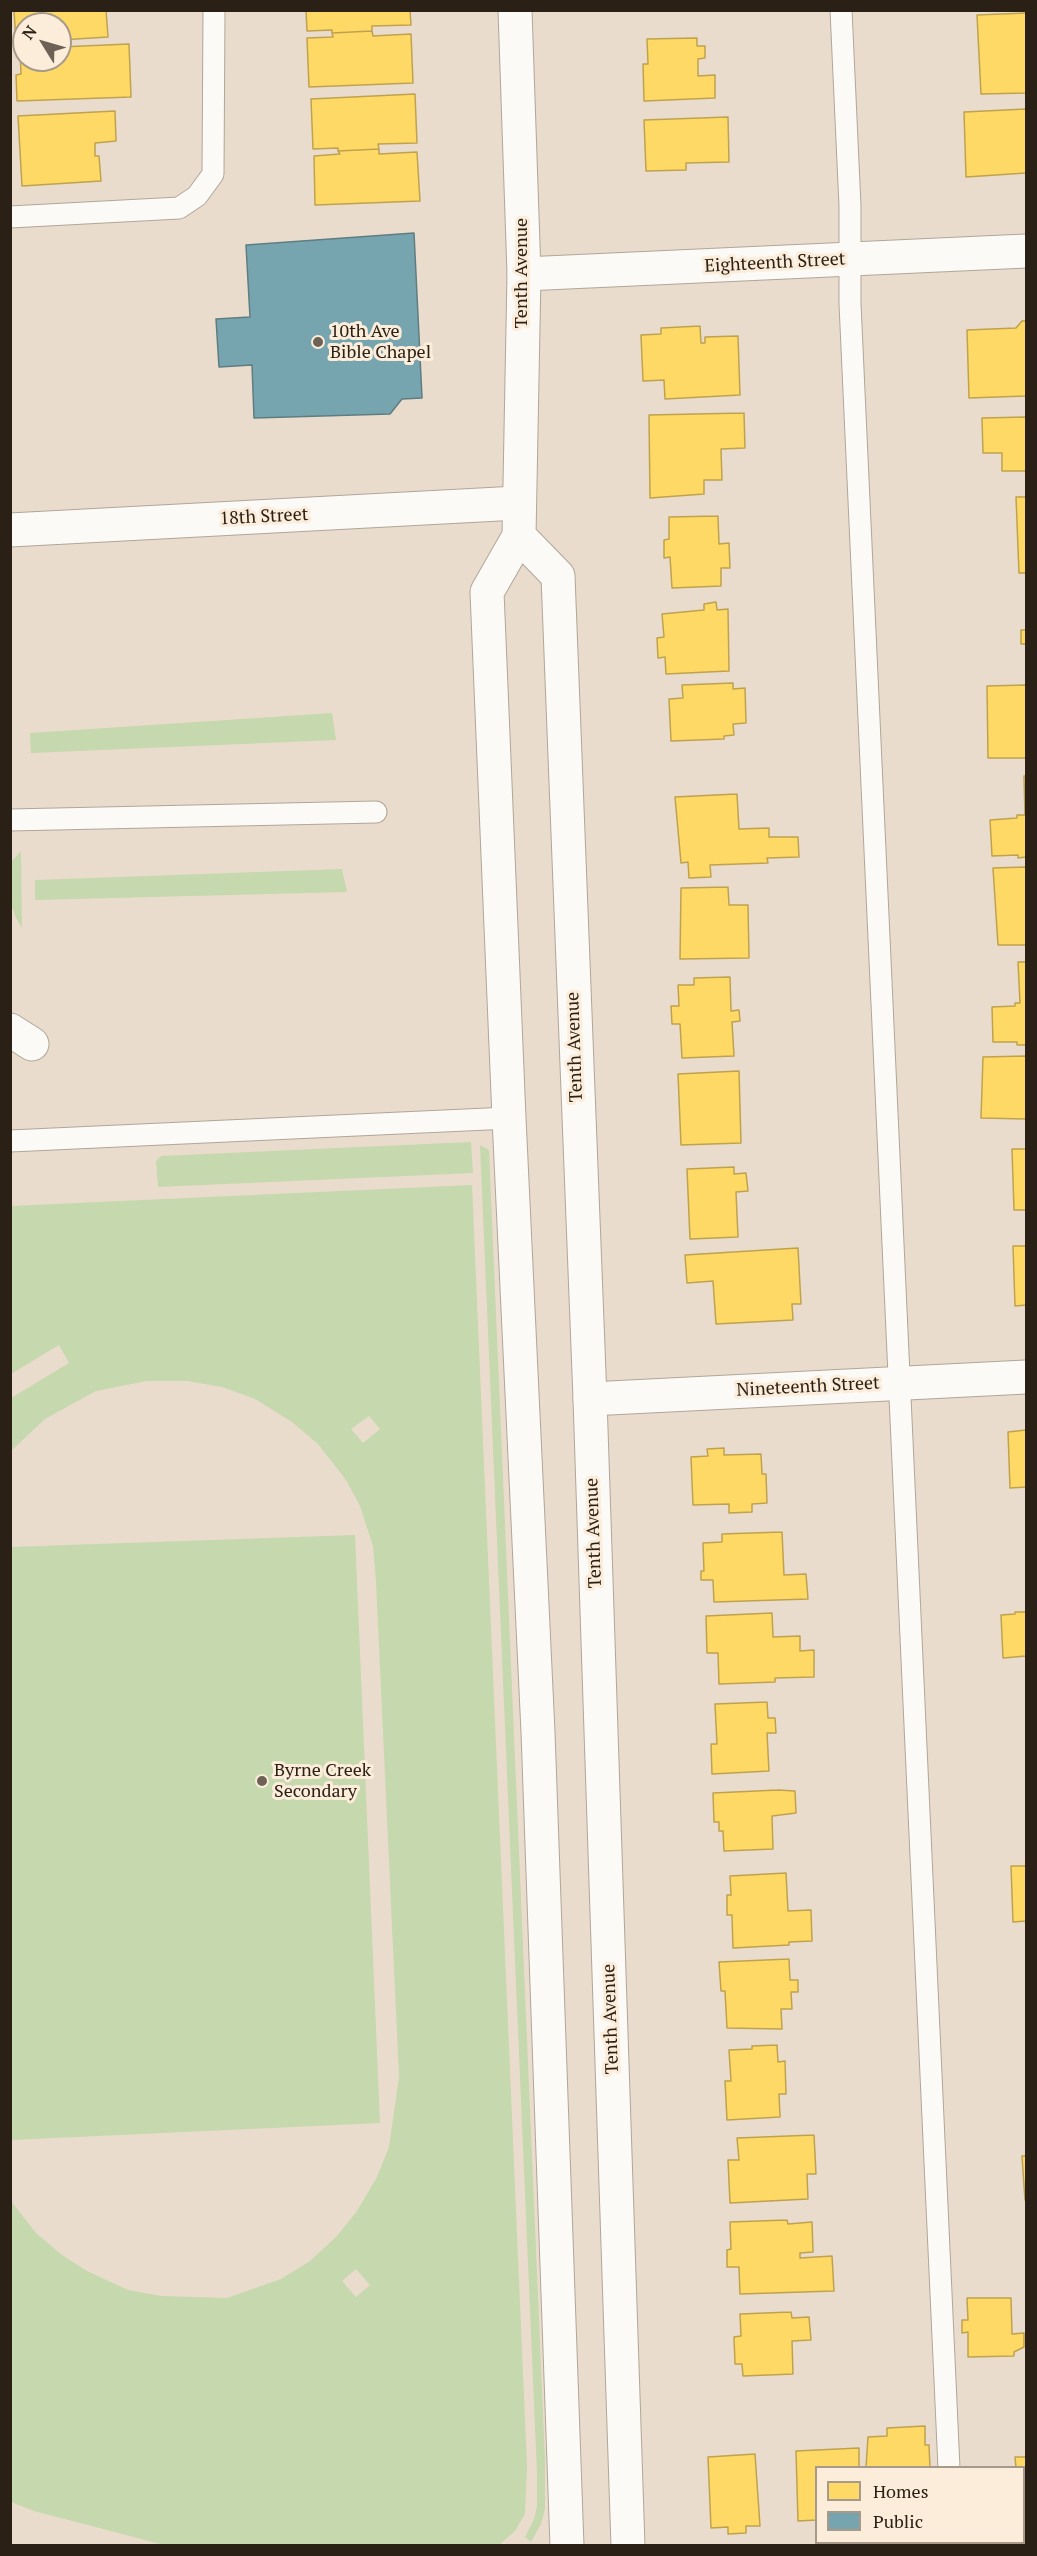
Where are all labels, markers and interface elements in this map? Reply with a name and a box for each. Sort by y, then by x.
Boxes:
north arrow [12,12,72,72]
text: N [17,21,42,44]
street label: Tenth Avenue [511,218,533,328]
street label: Eighteenth Street [704,249,846,277]
place label: 10th Ave Bible Chapel [330,321,431,364]
marker: 10th Ave Bible Chapel [311,335,325,349]
street label: 18th Street [219,504,309,530]
street label: Tenth Avenue [562,992,588,1102]
street label: Nineteenth Street [736,1372,880,1402]
street label: Tenth Avenue [581,1478,607,1588]
place label: Byrne Creek Secondary [274,1760,371,1802]
marker: Byrne Creek Secondary [255,1774,269,1788]
street label: Tenth Avenue [598,1964,624,2074]
legend [815,2466,1025,2544]
text: Homes [873,2479,928,2503]
text: Public [873,2509,923,2533]

